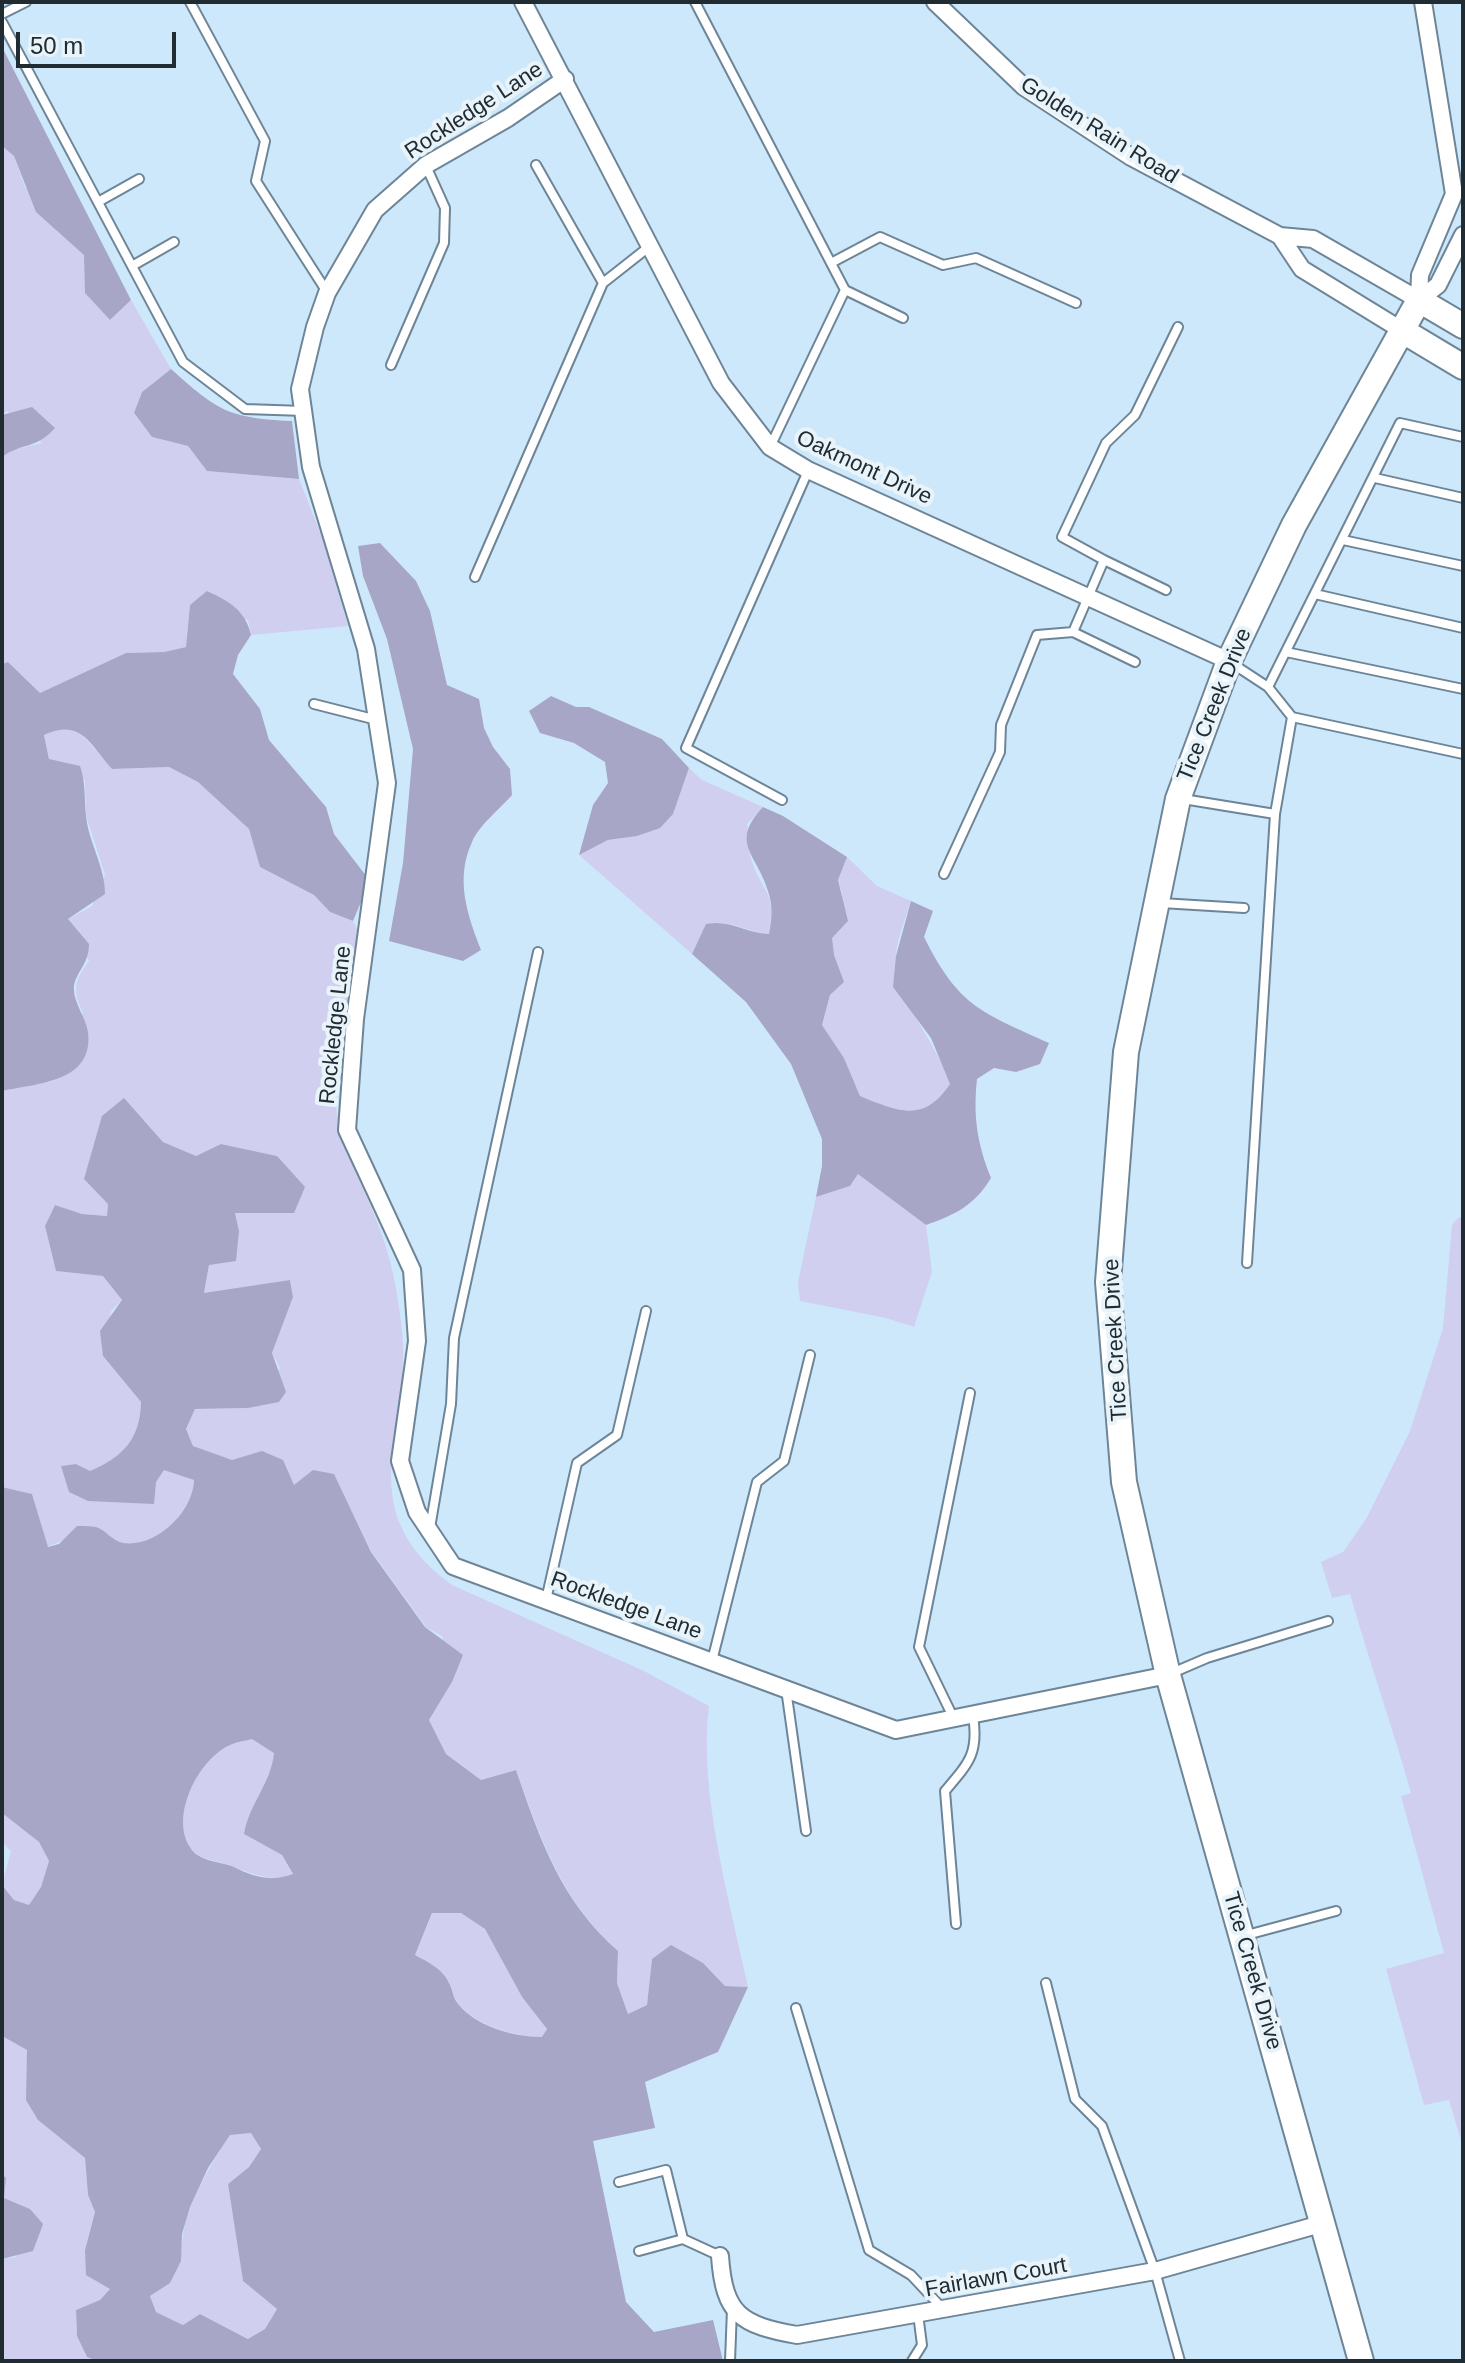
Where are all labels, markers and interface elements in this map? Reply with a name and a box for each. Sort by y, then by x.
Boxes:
scale bar [20,16,180,66]
text: 50 m [30,32,83,59]
street label: Rockledge Lane [400,57,548,165]
street label: Golden Rain Road [1015,72,1183,190]
street label: Oakmont Drive [792,425,936,511]
street label: Tice Creek Drive [1172,624,1258,786]
street label: Rockledge Lane [315,945,357,1105]
street label: Tice Creek Drive [1099,1258,1133,1422]
street label: Rockledge Lane [547,1566,705,1646]
street label: Tice Creek Drive [1217,1889,1287,2053]
street label: Fairlawn Court [923,2253,1069,2303]

